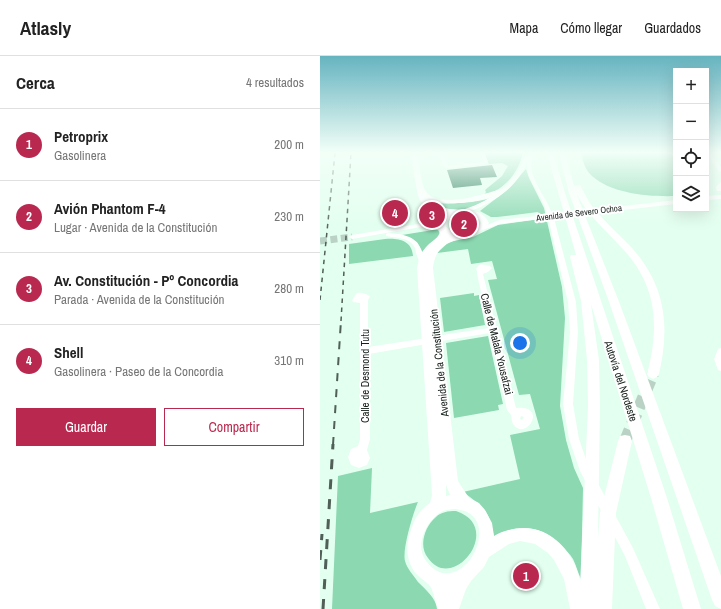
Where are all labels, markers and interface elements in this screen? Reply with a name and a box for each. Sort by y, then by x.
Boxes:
text: Atlasly [20,15,71,41]
text: Mapa [510,19,538,37]
text: Cómo llegar [560,19,622,37]
text: Guardados [644,19,701,37]
map controls [673,68,709,212]
button: + [673,68,709,104]
text: Cerca [16,71,55,94]
text: 4 resultados [246,74,304,91]
button: − [673,104,709,140]
text: Petroprix [54,126,108,147]
text: 1 [26,136,32,153]
text: 200 m [274,136,304,153]
button: locate [673,140,709,176]
text: Gasolinera [54,147,106,164]
button: layers [673,176,709,212]
text: Avión Phantom F-4 [54,198,166,219]
pin: 4 [382,198,408,228]
pin: 3 [419,200,445,230]
street label: Avenida de Severo Ochoa [534,202,623,224]
text: 2 [26,208,32,225]
text: 230 m [274,208,304,225]
pin: 2 [451,209,477,239]
text: Lugar · Avenida de la Constitución [54,219,217,236]
text: Av. Constitución - Pº Concordia [54,270,238,291]
text: 3 [26,280,32,297]
text: 280 m [274,280,304,297]
text: Parada · Avenida de la Constitución [54,291,225,308]
street label: Calle de Malala Yousafzai [478,292,516,396]
street label: Avenida de la Constitución [426,308,452,419]
street label: Calle de Desmond Tutu [358,329,372,423]
your location [510,333,530,353]
street label: Autovía del Nordeste [601,338,641,423]
text: Shell [54,342,83,363]
text: 4 [26,352,32,369]
text: 310 m [274,352,304,369]
text: Gasolinera · Paseo de la Concordia [54,363,223,380]
button: Guardar [16,408,156,446]
button: Compartir [164,408,304,446]
pin: 1 [513,561,539,591]

